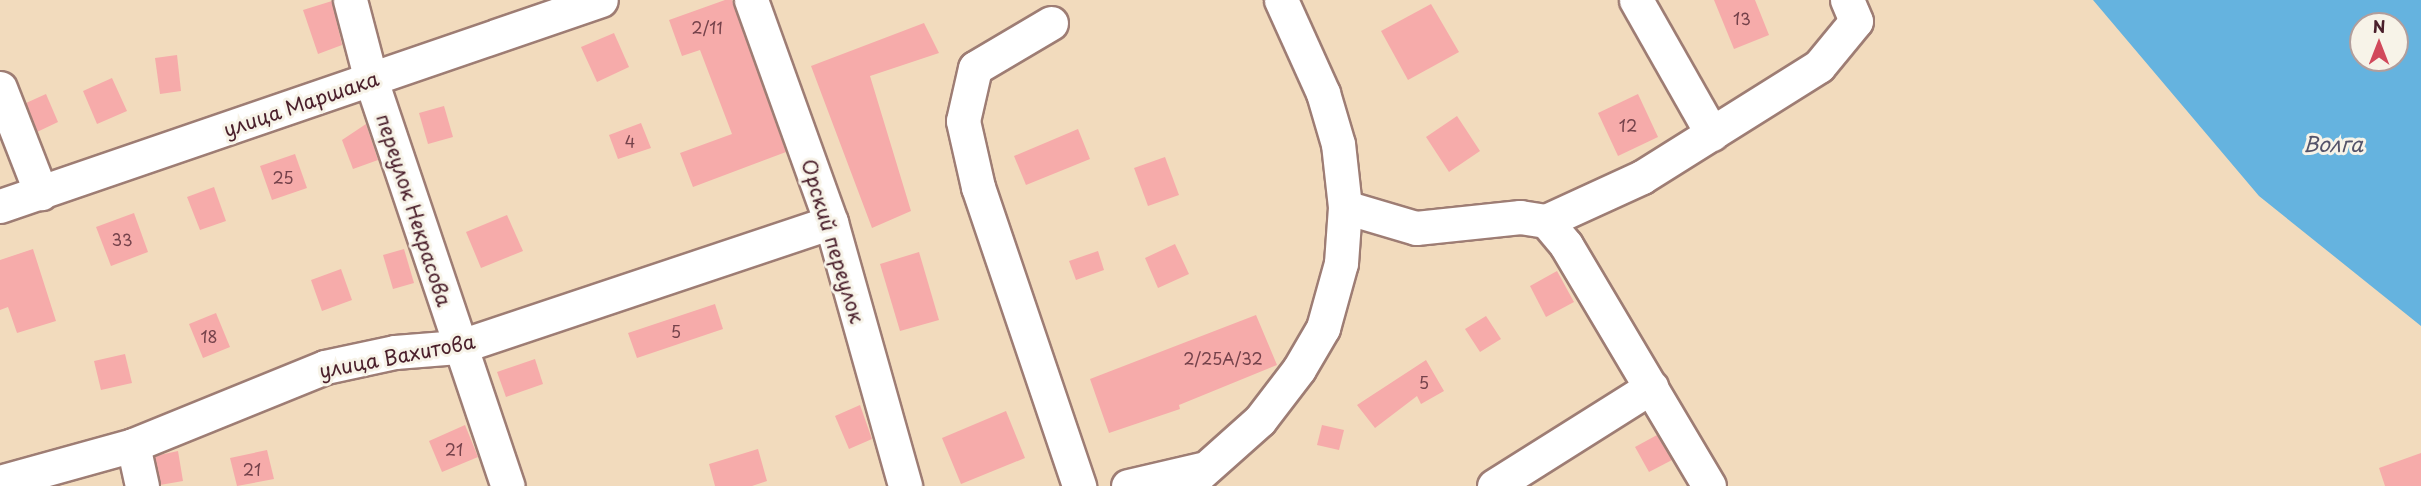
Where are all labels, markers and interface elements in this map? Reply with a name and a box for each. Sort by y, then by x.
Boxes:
house number: 13 [1733,8,1751,28]
north arrow [2349,12,2409,72]
text: N [2373,14,2385,38]
house number: 2/11 [691,17,723,37]
street label: улица Маршака [220,66,382,142]
street label: переулок Некрасова [371,110,457,310]
house number: 12 [1619,115,1637,135]
water label: Волга [2303,130,2363,156]
house number: 4 [625,131,635,151]
street label: Орский переулок [797,156,869,326]
house number: 25 [272,167,294,187]
house number: 33 [111,229,133,249]
house number: 5 [671,321,681,341]
house number: 18 [200,326,218,346]
street label: улица Вахитова [317,329,477,383]
house number: 2/25А/32 [1183,348,1263,368]
house number: 5 [1419,372,1429,392]
house number: 21 [445,439,463,459]
house number: 21 [243,459,261,479]

